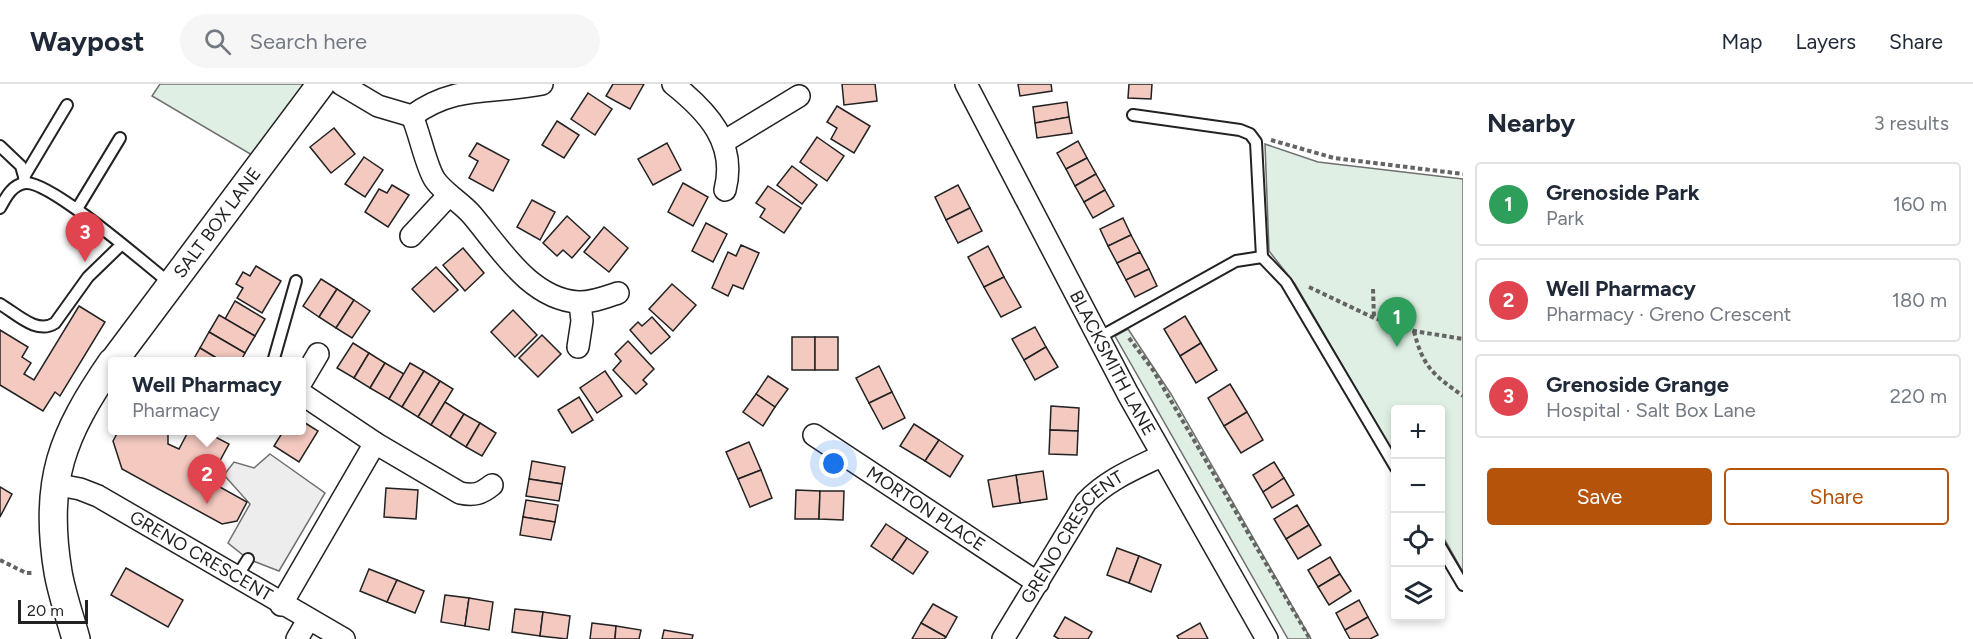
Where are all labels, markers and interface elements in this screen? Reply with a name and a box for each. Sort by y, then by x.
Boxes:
search box [180,14,600,68]
text: Waypost [30,24,144,58]
icon: search [201,25,234,58]
text: Search here [249,28,367,55]
text: Map [1722,29,1762,54]
text: Layers [1795,29,1856,54]
text: Share [1889,29,1943,54]
text: Nearby [1487,107,1575,139]
text: 3 results [1874,111,1949,135]
street label: SALT BOX LANE [169,163,266,282]
text: Grenoside Park [1546,179,1700,206]
text: 1 [1504,192,1513,216]
text: 160 m [1893,192,1947,216]
text: Park [1546,206,1584,230]
pin: 3 [66,212,104,262]
text: Well Pharmacy [1546,275,1696,302]
street label: BLACKSMITH LANE [1065,287,1160,439]
text: 2 [1503,288,1514,312]
text: 180 m [1892,288,1947,312]
pin: 1 [1378,298,1416,347]
text: Pharmacy · Greno Crescent [1546,302,1791,326]
popup [108,357,306,435]
text: Well Pharmacy [132,371,282,398]
text: Grenoside Grange [1546,371,1729,398]
text: 3 [1503,384,1514,408]
text: 220 m [1890,384,1947,408]
text: Pharmacy [132,398,220,422]
text: Hospital · Salt Box Lane [1546,398,1756,422]
map controls [1391,405,1445,621]
button: + [1391,405,1445,459]
your location [819,449,848,478]
pin: 2 [188,454,226,504]
button: − [1391,459,1445,513]
street label: MORTON PLACE [862,462,989,556]
street label: GRENO CRESCENT [1016,466,1127,608]
button: Save [1487,468,1712,525]
button: Share [1724,468,1949,525]
street label: GRENO CRESCENT [126,506,276,606]
button: locate [1391,513,1445,567]
button: layers [1391,567,1445,621]
scale bar [18,597,88,624]
text: 20 m [27,601,64,620]

